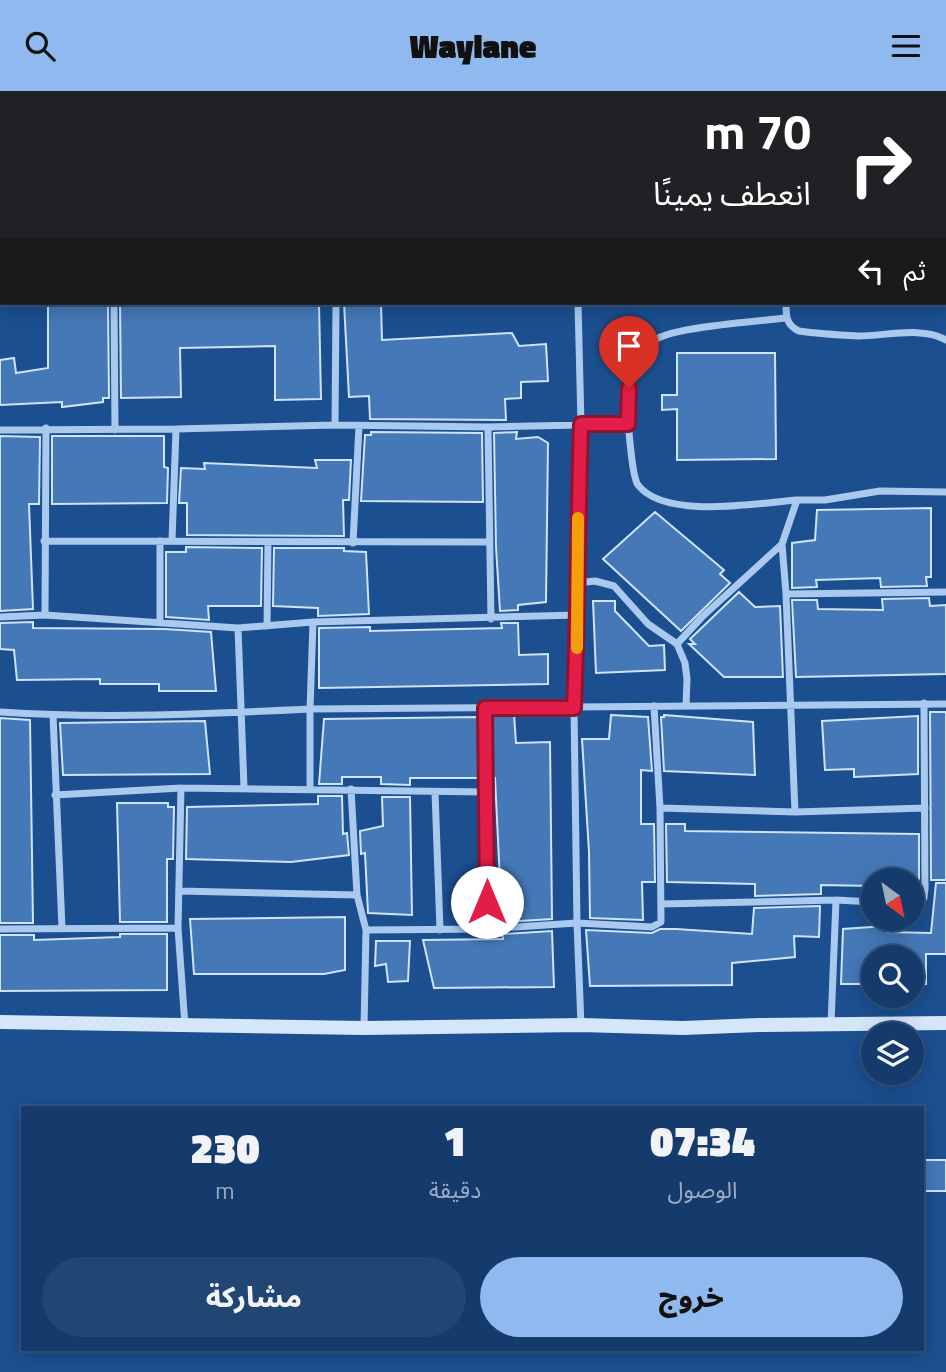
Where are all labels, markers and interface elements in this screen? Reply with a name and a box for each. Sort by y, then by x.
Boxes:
text: Waylane [410,22,536,70]
icon: search [21,27,59,65]
icon: menu [887,27,925,65]
text: 70 m [704,93,811,168]
icon: right [835,119,926,210]
text: انعطف يمينًا [653,169,811,217]
text: ثم [904,251,926,290]
icon: left [852,252,890,290]
pin [599,316,659,388]
icon: arrive [610,327,648,365]
position arrow [450,865,524,939]
north arrow [861,868,924,931]
map controls [861,868,924,1085]
button: search [861,945,924,1008]
button: layers [861,1022,924,1085]
text: 1 [443,1108,466,1172]
text: 07:34 [650,1108,755,1172]
text: 230 [190,1115,260,1179]
text: دقيقة [429,1172,481,1207]
text: الوصول [668,1172,738,1207]
text: m [215,1173,234,1208]
button: مشاركة [42,1257,466,1337]
button: خروج [480,1257,903,1337]

